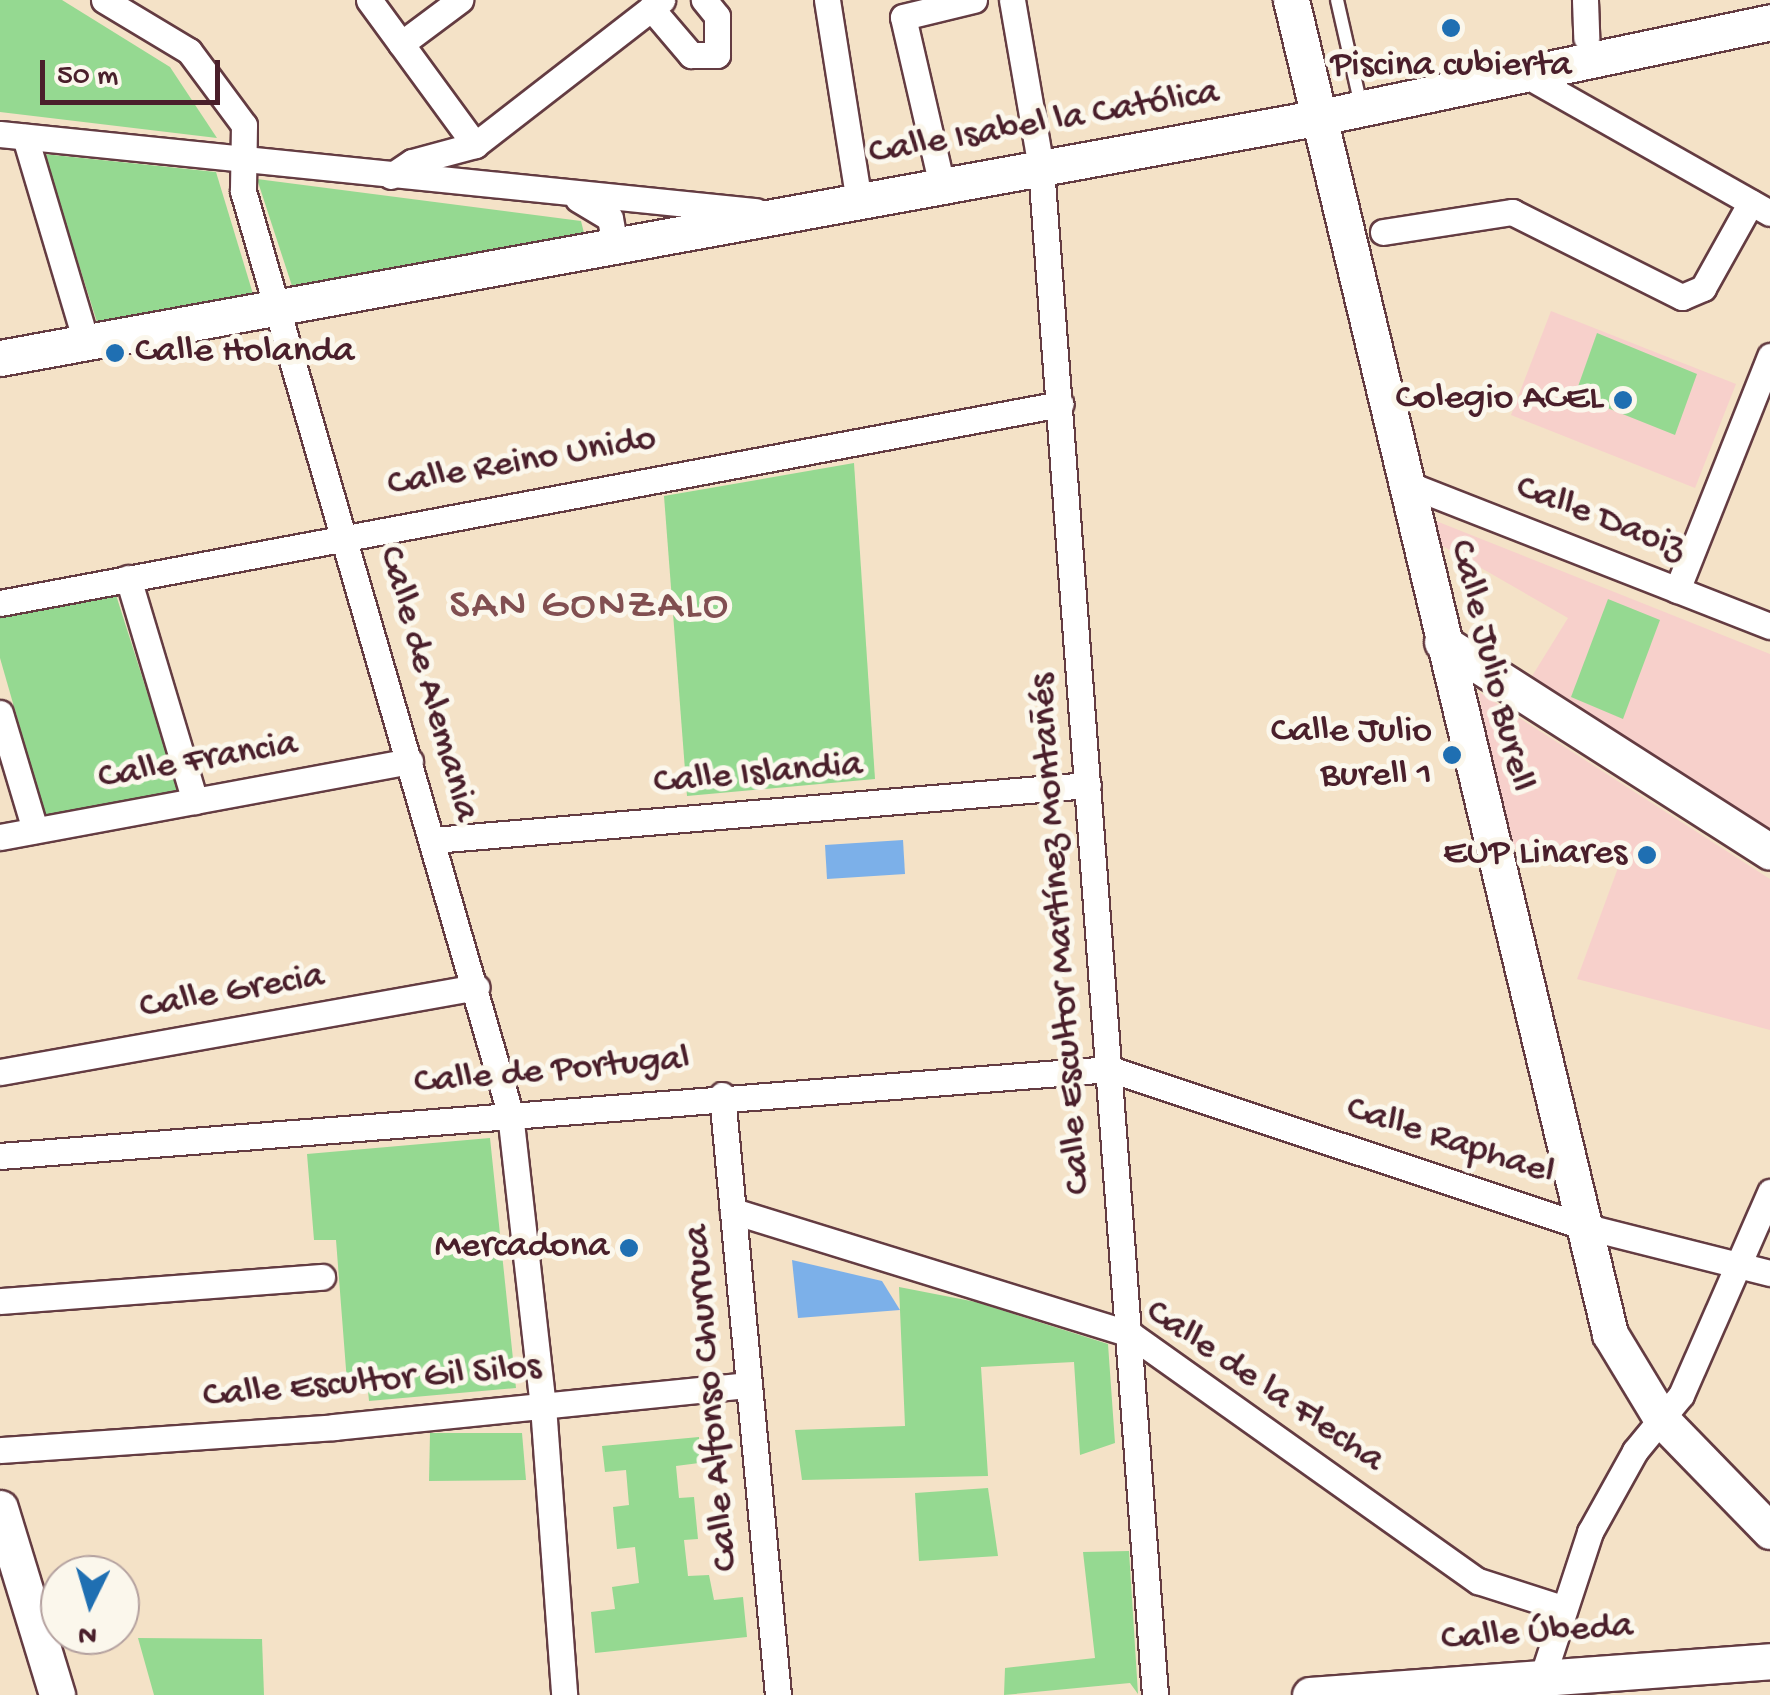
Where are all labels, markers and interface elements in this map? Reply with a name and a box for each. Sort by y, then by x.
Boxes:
marker: Piscina cubierta [1440,17,1462,39]
scale bar [45,40,225,102]
place label: Piscina cubierta [1330,44,1572,90]
text: 50 m [57,60,118,95]
street label: Calle Isabel la Católica [866,71,1222,177]
place label: Calle Holanda [135,330,354,376]
marker: Calle Holanda [104,342,126,364]
place label: Colegio ACEL [1396,377,1603,423]
marker: Colegio ACEL [1612,389,1634,411]
street label: Calle Reino Unido [384,417,660,509]
street label: Calle Daoiz [1509,466,1691,572]
street label: Calle Julio Burell [1437,536,1543,796]
street label: Calle de Alemania [366,541,488,827]
district label: SAN GONZALO [450,583,730,633]
street label: Calle Escultor Martínez Montañés [1021,672,1103,1196]
place label: Calle Julio Burell 1 [1271,710,1432,799]
street label: Calle Francia [95,722,301,802]
street label: Calle Islandia [652,743,864,807]
marker: Calle Julio Burell 1 [1441,744,1463,766]
place label: EUP Linares [1443,832,1627,878]
marker: EUP Linares [1636,844,1658,866]
street label: Calle Grecia [136,954,328,1032]
street label: Calle de Portugal [412,1037,692,1107]
street label: Calle Raphael [1340,1087,1560,1197]
street label: Calle Alfonso Churruca [675,1223,751,1573]
place label: Mercadona [434,1225,609,1271]
marker: Mercadona [618,1237,640,1259]
street label: Calle de la Flecha [1136,1290,1392,1484]
street label: Calle Escultor Gil Silos [201,1346,543,1420]
north arrow [40,1555,140,1655]
street label: Calle Úbeda [1440,1605,1634,1663]
text: N [77,1616,98,1651]

